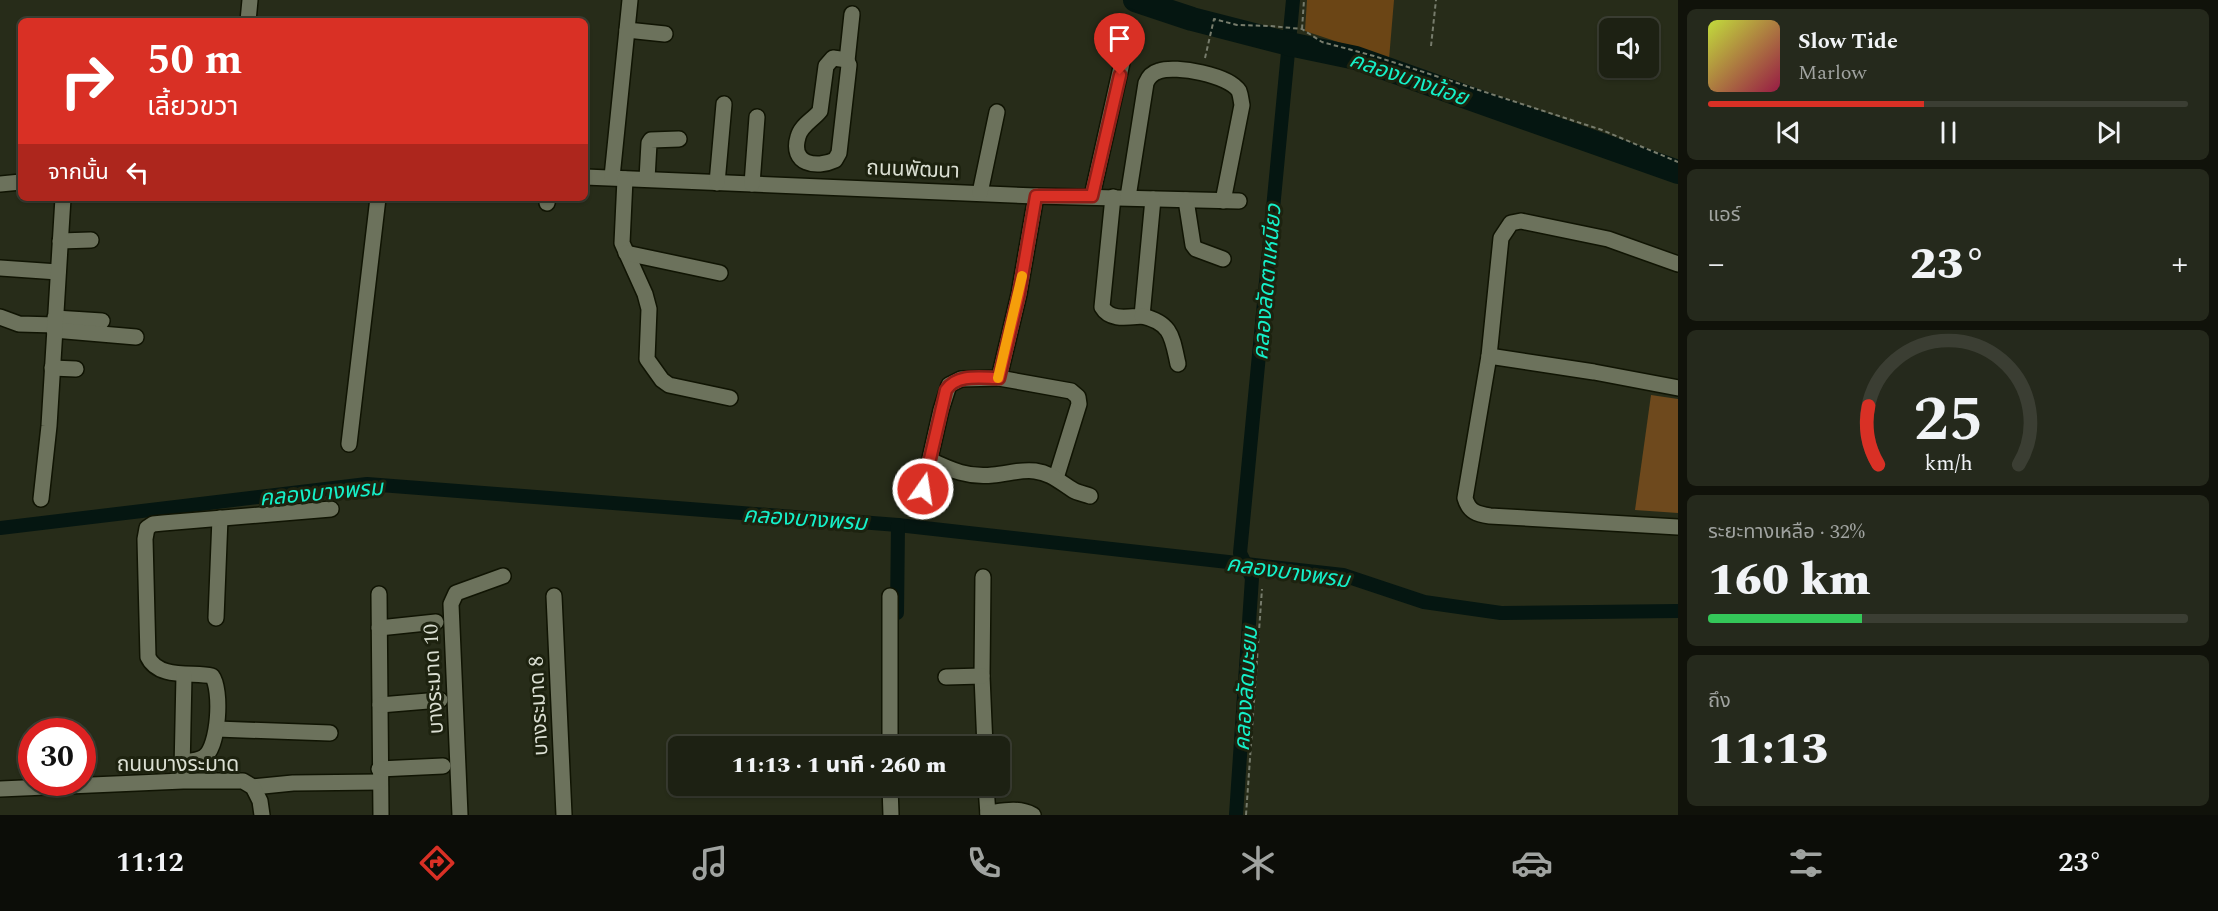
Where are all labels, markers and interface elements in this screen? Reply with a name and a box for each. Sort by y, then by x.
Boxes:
pin [1094,13,1145,75]
map controls [1599,18,1659,78]
button: sound [1599,18,1659,78]
icon: arrive [1103,22,1136,55]
text: Slow Tide [1798,25,1898,58]
text: 50 m [147,29,242,92]
icon: right [48,42,126,120]
water label: คลองบางน้อย [1345,44,1474,116]
text: Marlow [1798,58,1867,88]
text: เลี้ยวขวา [147,86,238,128]
icon: previous [1772,116,1805,149]
icon: pause [1932,116,1965,149]
icon: next [2092,116,2125,149]
street label: ถนนพัฒนา [866,152,960,188]
text: จากนั้น [48,156,109,189]
icon: left [121,156,154,189]
text: แอร์ [1708,200,1740,230]
water label: คลองลัดตาเหนียว [1244,202,1291,361]
text: 23° [1910,230,1986,299]
text: − [1708,239,1725,289]
text: + [2171,239,2188,289]
text: 25 [1913,373,1983,468]
text: km/h [1924,447,1972,480]
position arrow [891,457,955,521]
water label: คลองบางพรม [258,472,386,515]
water label: คลองบางพรม [742,499,869,540]
text: ระยะทางเหลือ · 32% [1708,517,1865,547]
text: 160 km [1708,546,1870,615]
water label: คลองบางพรม [1224,548,1353,598]
street label: บางระมาด 10 [415,623,453,735]
water label: คลองลัดมะยม [1226,625,1267,752]
street label: บางระมาด 8 [520,655,558,757]
text: ถึง [1708,686,1731,716]
text: 11:13 [1708,715,1829,784]
speed limit sign: 30 [18,718,96,796]
street label: ถนนบางระมาด [117,749,239,781]
text: 11:13 · 1 นาที · 260 m [732,749,946,782]
text: 11:12 [116,842,184,884]
icon: directions [416,842,458,884]
icon: music [689,842,731,884]
icon: phone [963,842,1005,884]
icon: climate [1237,842,1279,884]
icon: car [1511,842,1553,884]
icon: filters [1785,842,1827,884]
text: 23° [2058,842,2102,884]

